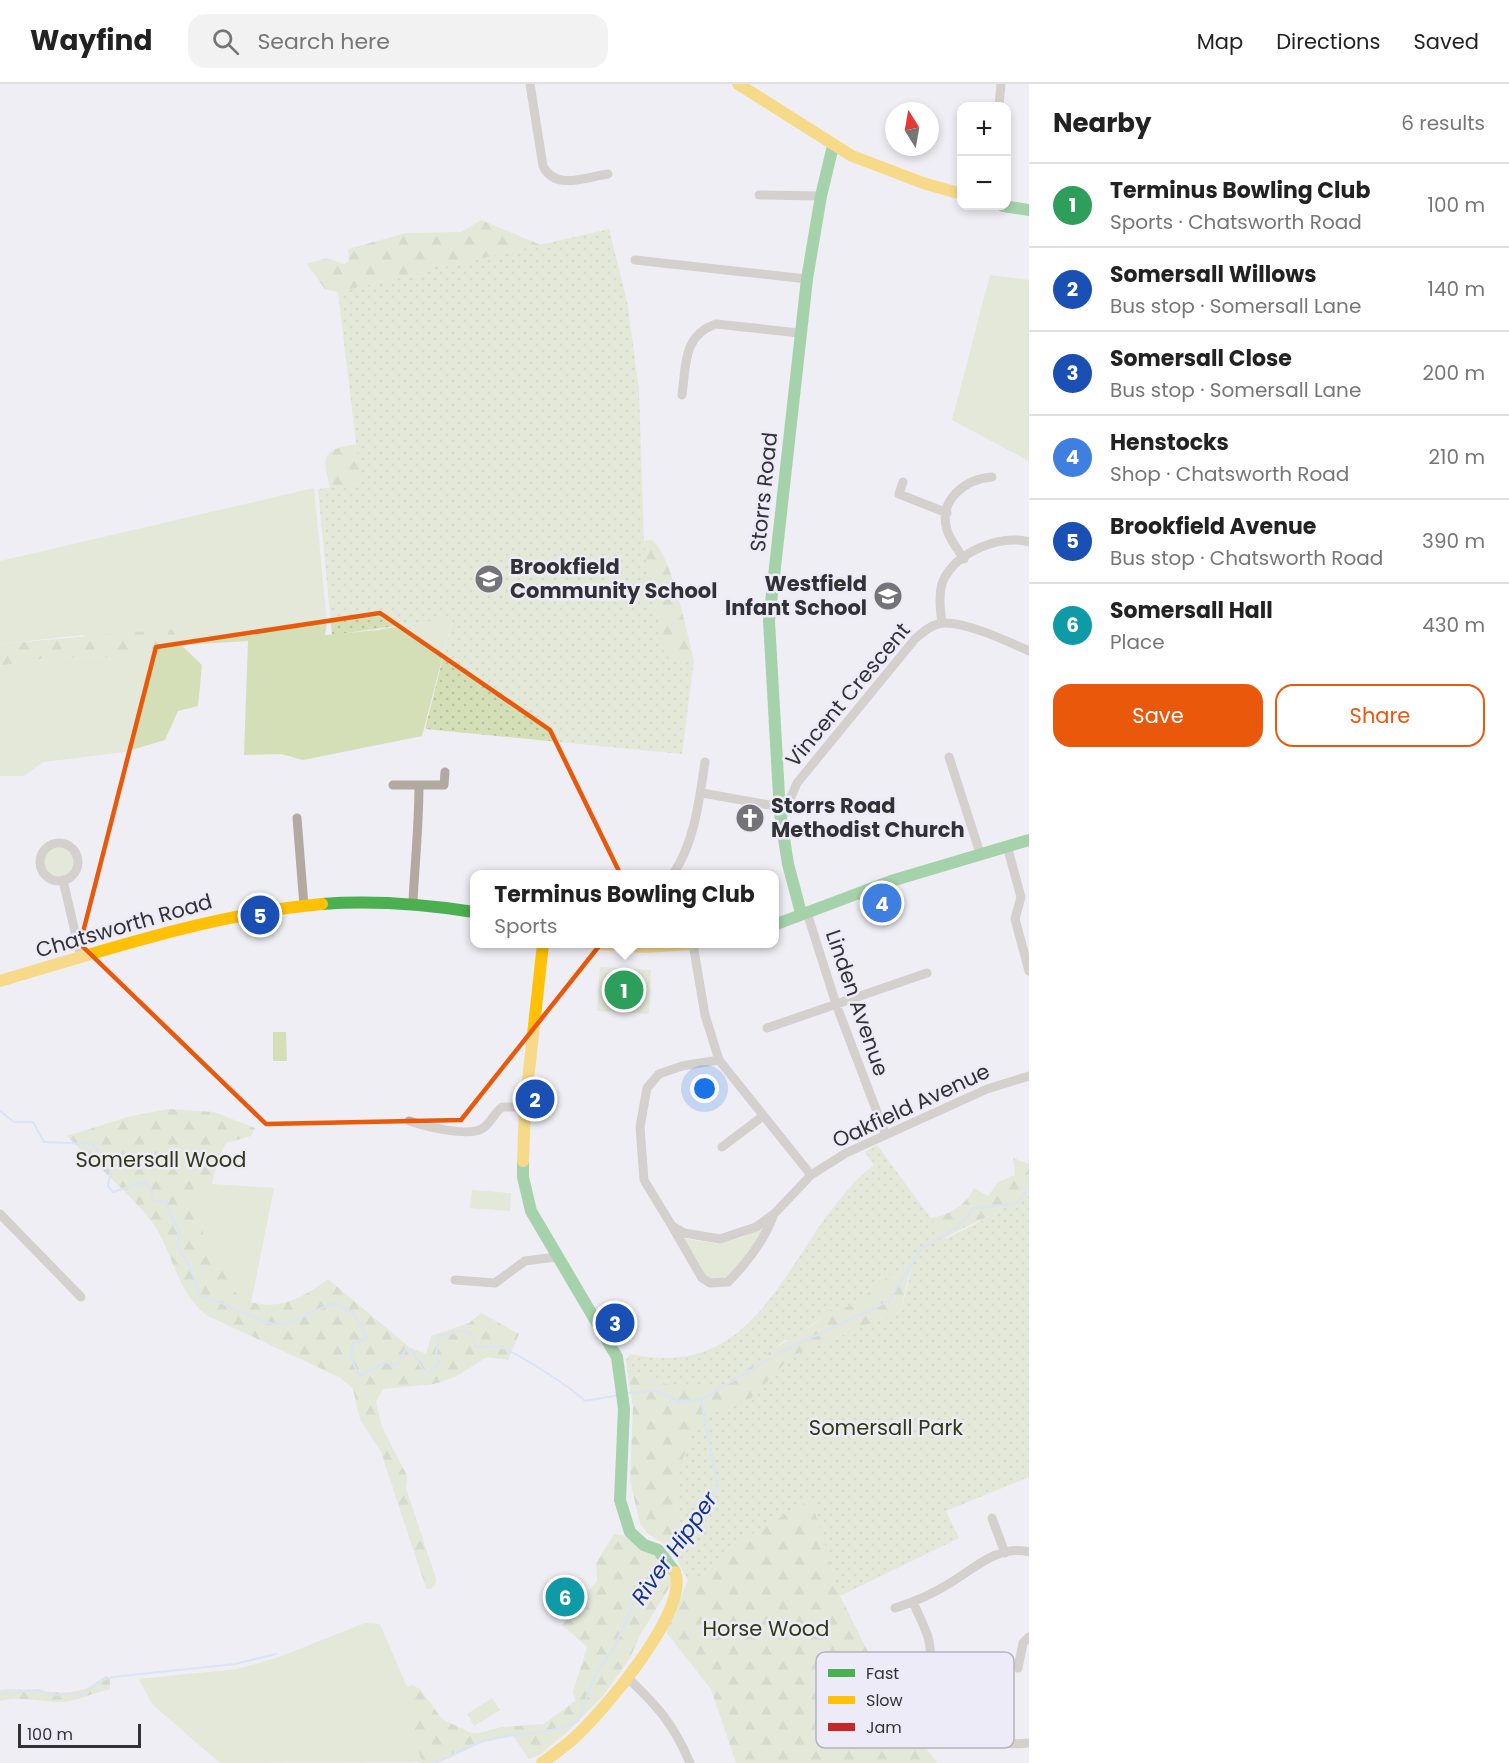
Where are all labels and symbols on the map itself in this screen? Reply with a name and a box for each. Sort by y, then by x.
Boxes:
north arrow [885,102,939,156]
street label: Storrs Road [743,431,784,553]
place label: Brookfield Community School [510,552,717,605]
school or university icon: Brookfield Community School [473,563,505,595]
place label: Westfield Infant School [725,569,867,622]
school or university icon: Westfield Infant School [872,580,904,612]
street label: Vincent Crescent [779,616,917,773]
place label: Storrs Road Methodist Church [771,791,965,844]
church icon: Storrs Road Methodist Church [734,802,766,834]
pin: 4 [862,880,902,926]
street label: Chatsworth Road [32,886,215,965]
pin: 5 [240,892,280,938]
street label: Linden Avenue [819,926,896,1080]
pin: 1 [604,968,644,1012]
street label: Oakfield Avenue [827,1056,994,1155]
your location [690,1074,719,1103]
pin: 2 [516,1076,554,1122]
park label: Somersall Wood [76,1145,246,1174]
pin: 3 [596,1300,634,1346]
park label: Somersall Park [809,1413,963,1442]
water label: River Hipper [624,1485,725,1611]
pin: 6 [546,1574,584,1620]
park label: Horse Wood [703,1614,829,1643]
legend [816,1652,1014,1748]
text: Fast [866,1662,899,1685]
text: Slow [866,1689,903,1712]
text: Jam [866,1716,902,1739]
scale bar [18,1721,141,1748]

